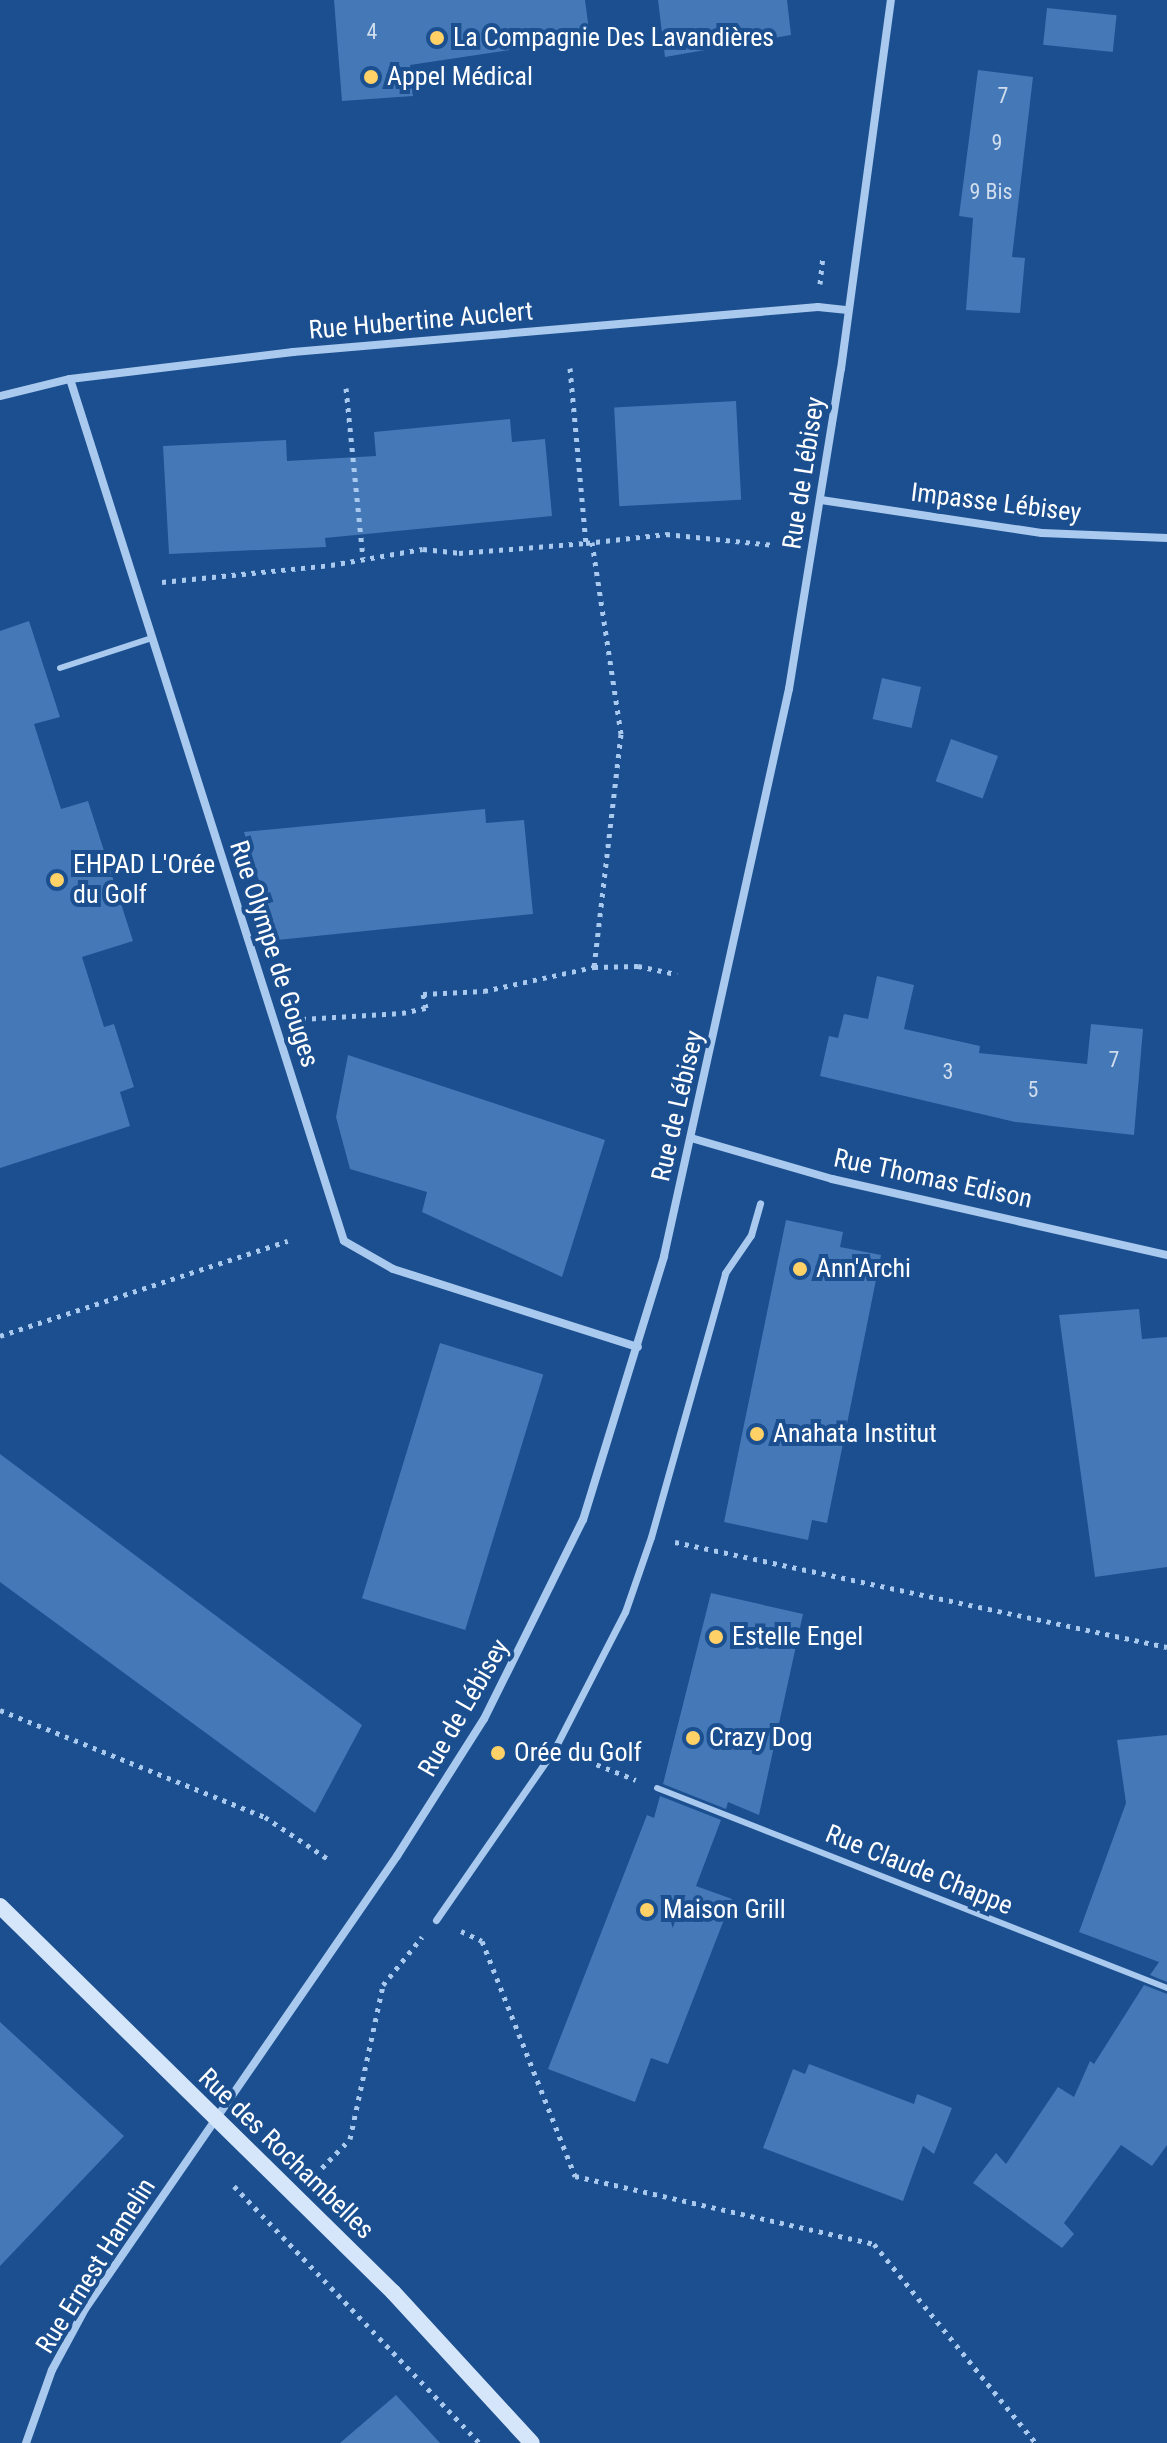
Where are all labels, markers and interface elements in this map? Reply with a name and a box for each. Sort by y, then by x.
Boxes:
house number: 4 [367,19,377,45]
place label: La Compagnie Des Lavandières [453,22,774,54]
marker: La Compagnie Des Lavandières [428,29,446,47]
place label: Appel Médical [387,61,533,93]
marker: Appel Médical [362,68,380,86]
house number: 7 [998,83,1008,109]
house number: 9 [992,130,1002,156]
house number: 9 Bis [969,179,1013,205]
street label: Rue Hubertine Auclert [308,296,534,346]
street label: Rue de Lébisey [777,395,831,551]
street label: Impasse Lébisey [909,477,1083,529]
street label: Rue Olympe de Gouges [223,837,325,1071]
place label: EHPAD L'Orée du Golf [73,849,215,910]
marker: EHPAD L'Orée du Golf [48,871,66,889]
street label: Rue de Lébisey [646,1028,710,1184]
house number: 7 [1109,1047,1119,1073]
house number: 3 [943,1059,953,1085]
house number: 5 [1028,1077,1038,1103]
street label: Rue Thomas Edison [831,1143,1035,1215]
place label: Ann'Archi [816,1253,911,1285]
marker: Ann'Archi [791,1260,809,1278]
place label: Anahata Institut [773,1418,937,1450]
marker: Anahata Institut [748,1425,766,1443]
place label: Estelle Engel [732,1621,863,1653]
marker: Estelle Engel [707,1628,725,1646]
street label: Rue de Lébisey [412,1634,516,1782]
place label: Crazy Dog [709,1722,813,1754]
marker: Crazy Dog [684,1729,702,1747]
place label: Orée du Golf [514,1737,642,1769]
marker: Orée du Golf [489,1744,507,1762]
street label: Rue Claude Chappe [821,1818,1017,1922]
place label: Maison Grill [663,1894,786,1926]
marker: Maison Grill [638,1901,656,1919]
street label: Rue des Rochambelles [192,2062,380,2246]
street label: Rue Ernest Hamelin [30,2173,162,2359]

